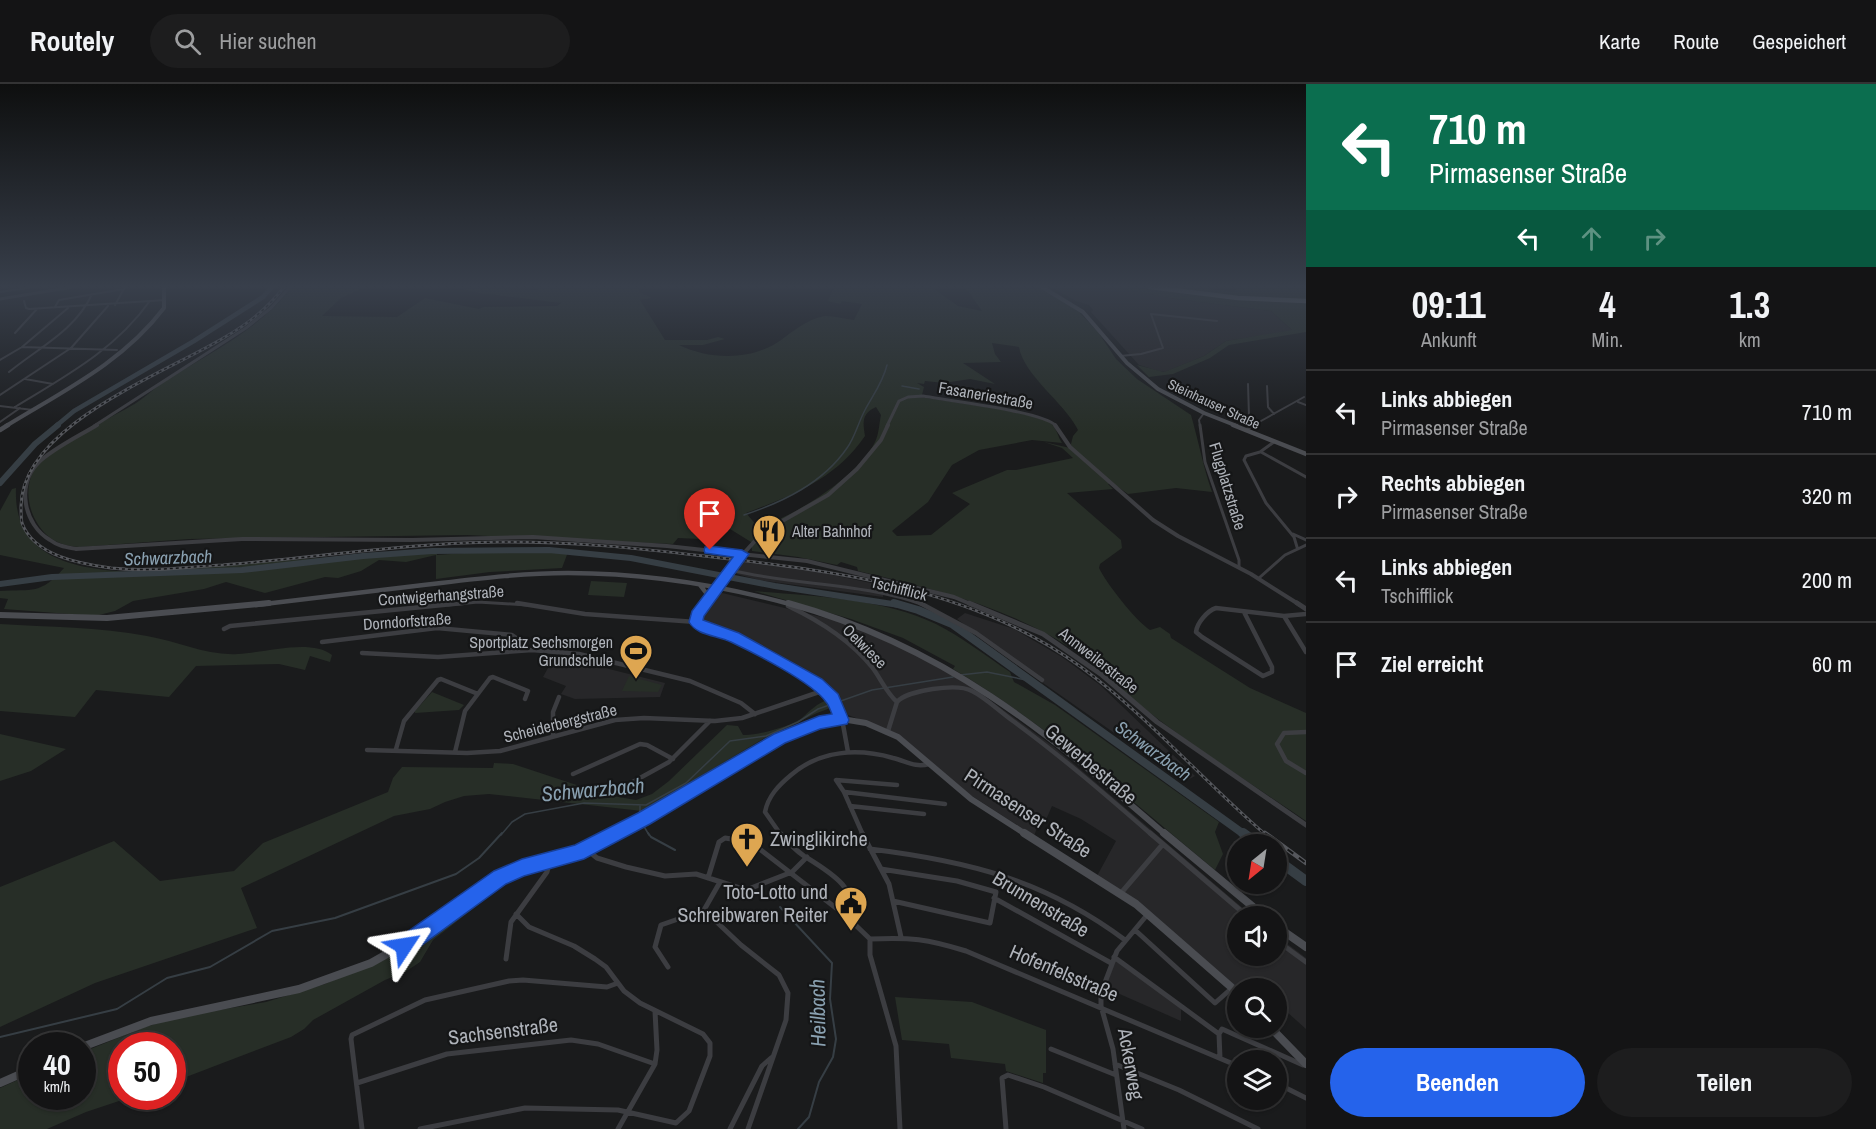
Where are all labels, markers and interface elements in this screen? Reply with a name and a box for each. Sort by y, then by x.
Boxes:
search box [150,14,570,68]
text: Routely [30,22,114,60]
icon: search [171,25,204,58]
text: Hier suchen [219,26,316,56]
text: Karte [1599,27,1640,56]
text: Route [1673,27,1719,56]
text: Gespeichert [1752,27,1846,56]
text: 710 m [1429,101,1527,157]
icon: left [1330,108,1408,186]
text: Pirmasenser Straße [1429,155,1627,191]
icon: left [1512,222,1545,255]
icon: ahead [1575,222,1608,255]
icon: right [1638,222,1671,255]
text: 09:11 [1412,281,1486,329]
text: 4 [1599,281,1616,329]
text: 1.3 [1729,281,1770,329]
text: Ankunft [1421,326,1477,353]
text: Min. [1591,326,1623,353]
text: km [1739,326,1761,353]
street label: Steinhauser Straße [1165,375,1263,433]
street label: Fasaneriestraße [937,376,1035,414]
text: Links abbiegen [1381,384,1512,414]
icon: left [1330,396,1363,429]
text: 710 m [1802,397,1852,427]
text: Pirmasenser Straße [1381,414,1528,441]
street label: Flugplatzstraße [1204,440,1252,532]
text: Rechts abbiegen [1381,468,1525,498]
icon: right [1330,480,1363,513]
text: 320 m [1802,481,1852,511]
pin [684,488,735,550]
icon: arrive [693,497,726,530]
text: Pirmasenser Straße [1381,498,1528,525]
restaurant icon: Alter Bahnhof [751,513,787,560]
place label: Alter Bahnhof [791,520,872,542]
water label: Schwarzbach [123,543,213,572]
text: Links abbiegen [1381,552,1512,582]
icon: left [1330,564,1363,597]
text: 200 m [1802,565,1852,595]
street label: Tschifflick [868,570,930,606]
street label: Contwigerhangstraße [377,580,505,610]
text: Tschifflick [1381,582,1453,609]
street label: Dorndorfstraße [362,607,452,635]
street label: Oelwiese [838,619,892,673]
street label: Annweilerstraße [1054,621,1143,698]
place label: Sportplatz Sechsmorgen Grundschule [469,631,613,671]
sports icon: Sportplatz Sechsmorgen Grundschule [618,633,654,680]
icon: arrive [1330,648,1363,681]
text: Ziel erreicht [1381,649,1483,679]
text: 60 m [1812,649,1852,679]
street label: Scheiderbergstraße [501,698,619,748]
water label: Schwarzbach [1110,714,1196,787]
street label: Gewerbestraße [1039,717,1143,810]
street label: Pirmasenser Straße [959,761,1097,864]
water label: Schwarzbach [540,771,646,808]
church icon: Zwinglikirche [729,821,765,868]
place label: Zwinglikirche [770,825,868,852]
north arrow [1227,834,1287,894]
map controls [1227,834,1287,1110]
street label: Brunnenstraße [988,864,1095,943]
place label: Toto-Lotto und Schreibwaren Reiter [678,878,829,928]
public building icon: Toto-Lotto und Schreibwaren Reiter [833,885,869,932]
button: sound [1227,906,1287,966]
position arrow [372,914,436,978]
street label: Hofenfelsstraße [1006,937,1123,1008]
button: search [1227,978,1287,1038]
water label: Heilbach [802,979,833,1047]
street label: Sachsenstraße [447,1010,559,1051]
street label: Ackerweg [1112,1025,1151,1102]
speed limit sign: 50 [108,1032,186,1110]
text: 40 [43,1044,71,1084]
button: Beenden [1330,1048,1585,1117]
button: Teilen [1597,1048,1852,1117]
button: layers [1227,1050,1287,1110]
text: km/h [44,1076,70,1097]

